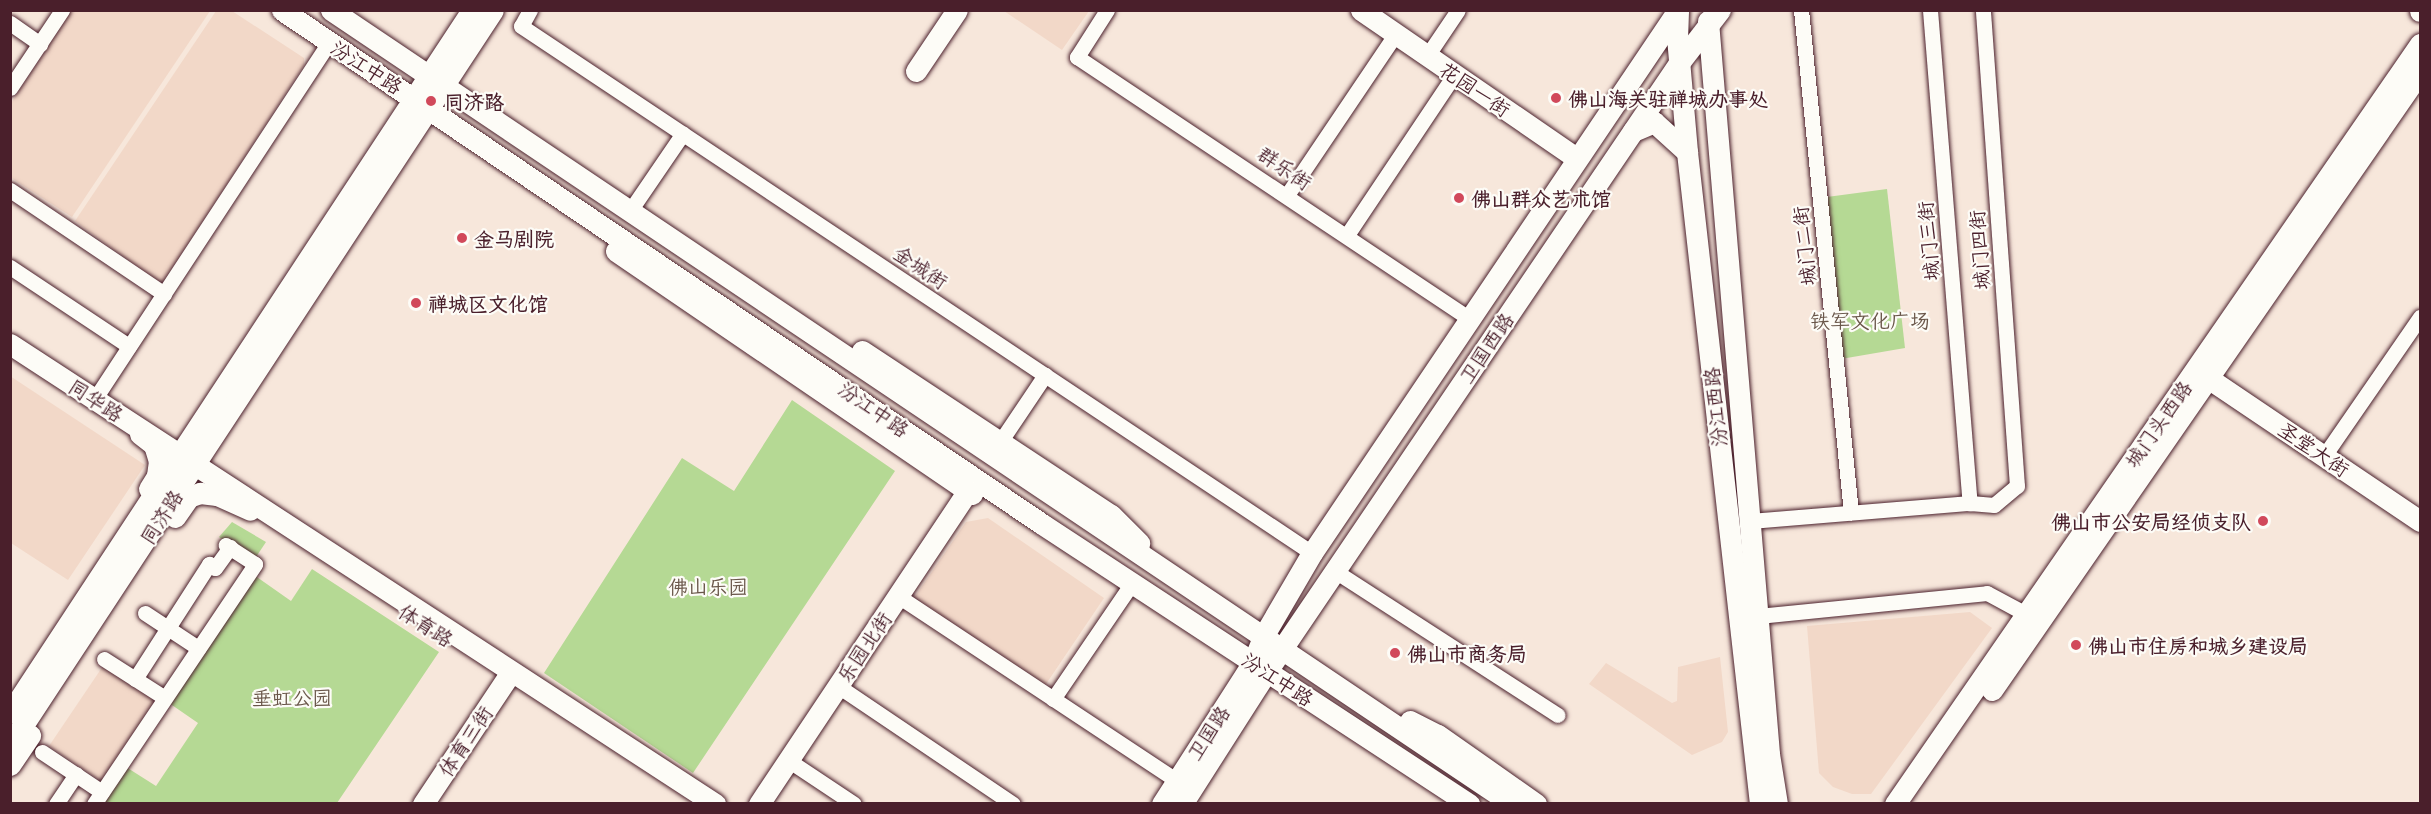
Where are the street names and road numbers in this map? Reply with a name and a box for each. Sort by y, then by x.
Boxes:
street label: 汾江中路 [327,35,407,99]
street label: 花园一街 [1435,57,1515,121]
street label: 群乐街 [1253,141,1317,195]
street label: 城门三街 [1913,200,1943,282]
street label: 城门二街 [1788,205,1820,287]
street label: 城门四街 [1964,209,1994,291]
street label: 金城街 [889,240,953,294]
street label: 卫国西路 [1454,308,1518,388]
street label: 汾江西路 [1699,366,1731,448]
street label: 同华路 [64,374,128,426]
street label: 汾江中路 [834,376,914,442]
street label: 城门头西路 [2119,376,2197,472]
street label: 圣堂大街 [2274,417,2354,481]
street label: 同济路 [135,485,187,549]
street label: 体育路 [394,599,458,651]
street label: 乐园北街 [832,607,896,687]
street label: 汾江中路 [1238,647,1318,711]
street label: 体育三街 [433,701,497,781]
street label: 卫国路 [1182,701,1234,765]

